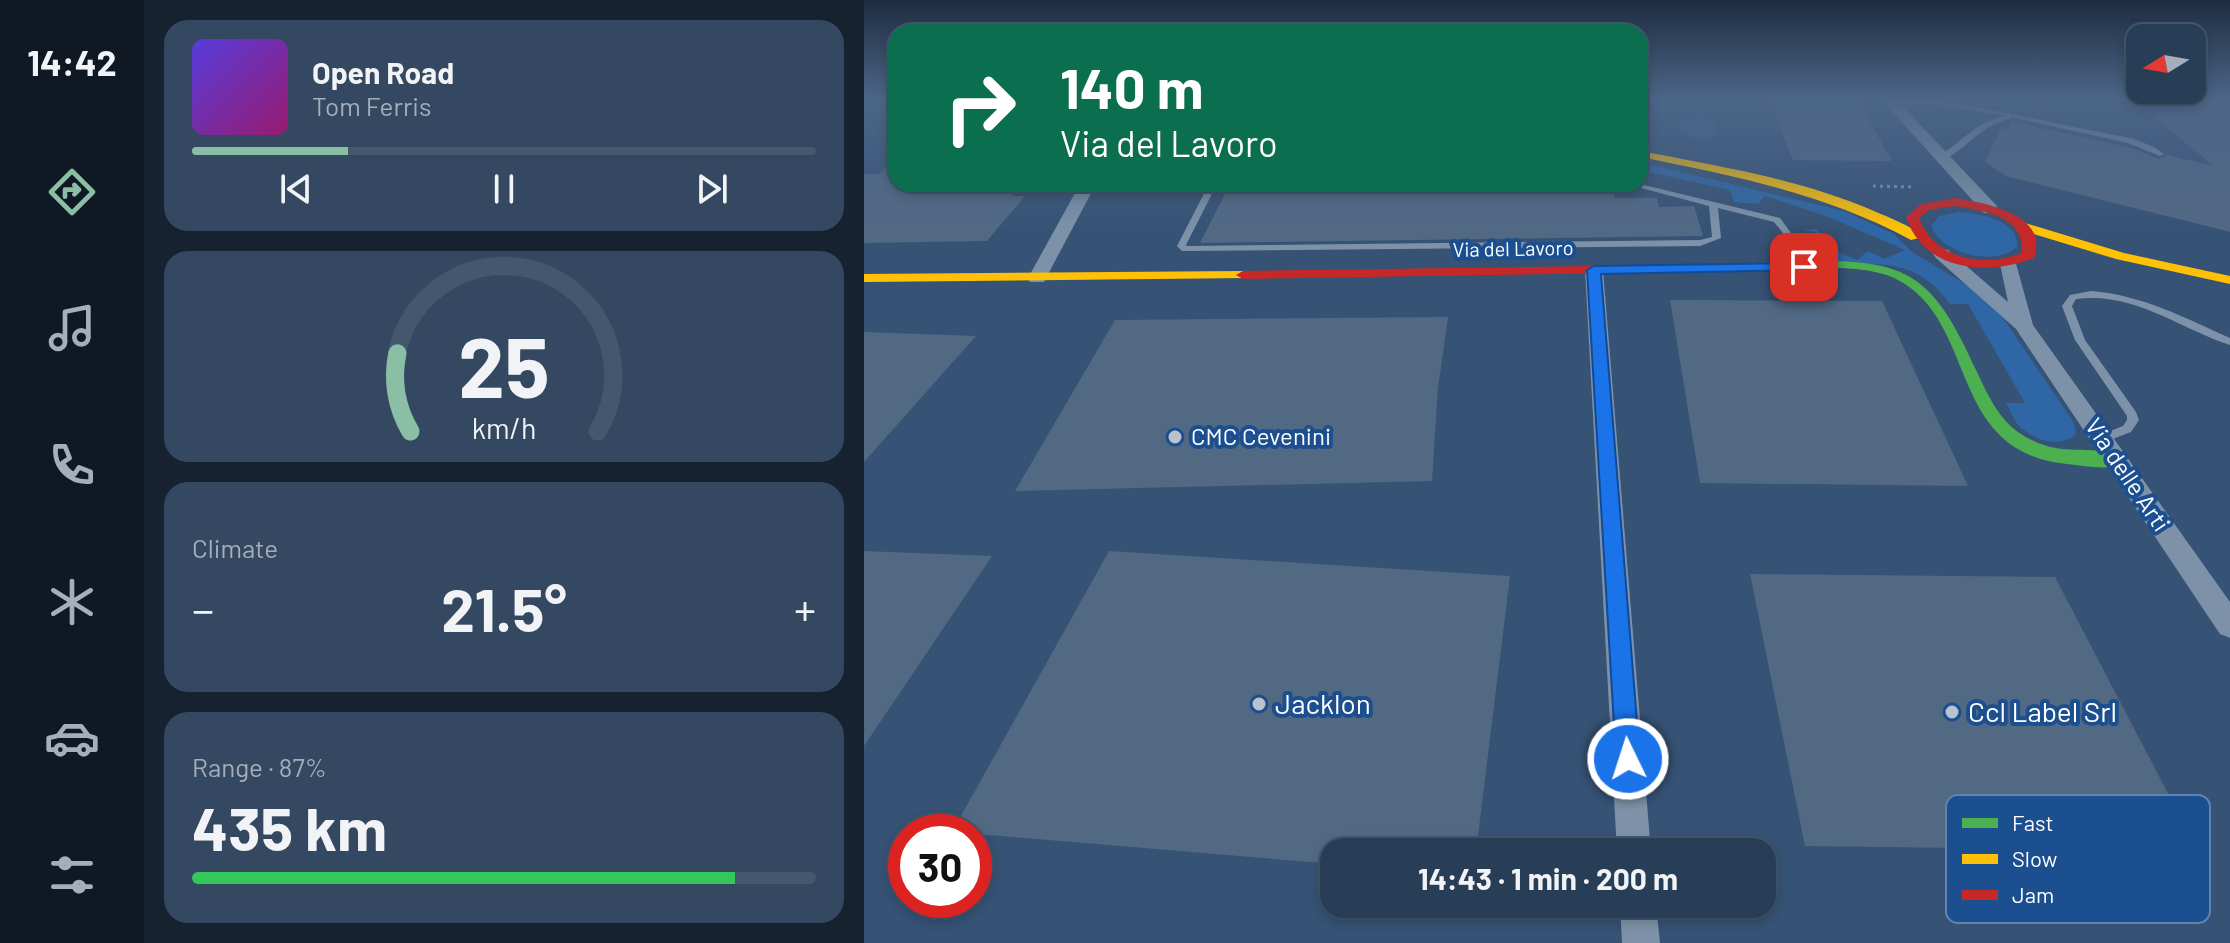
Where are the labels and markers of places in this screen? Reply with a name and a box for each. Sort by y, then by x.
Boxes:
pin [1770,233,1838,301]
place label: CMC Cevenini [1191,421,1331,450]
marker: CMC Cevenini [1166,428,1184,446]
place label: Jacklon [1275,686,1371,720]
place label: Ccl Label Srl [1968,694,2117,728]
marker: Jacklon [1250,695,1268,713]
marker: Ccl Label Srl [1943,703,1961,721]

